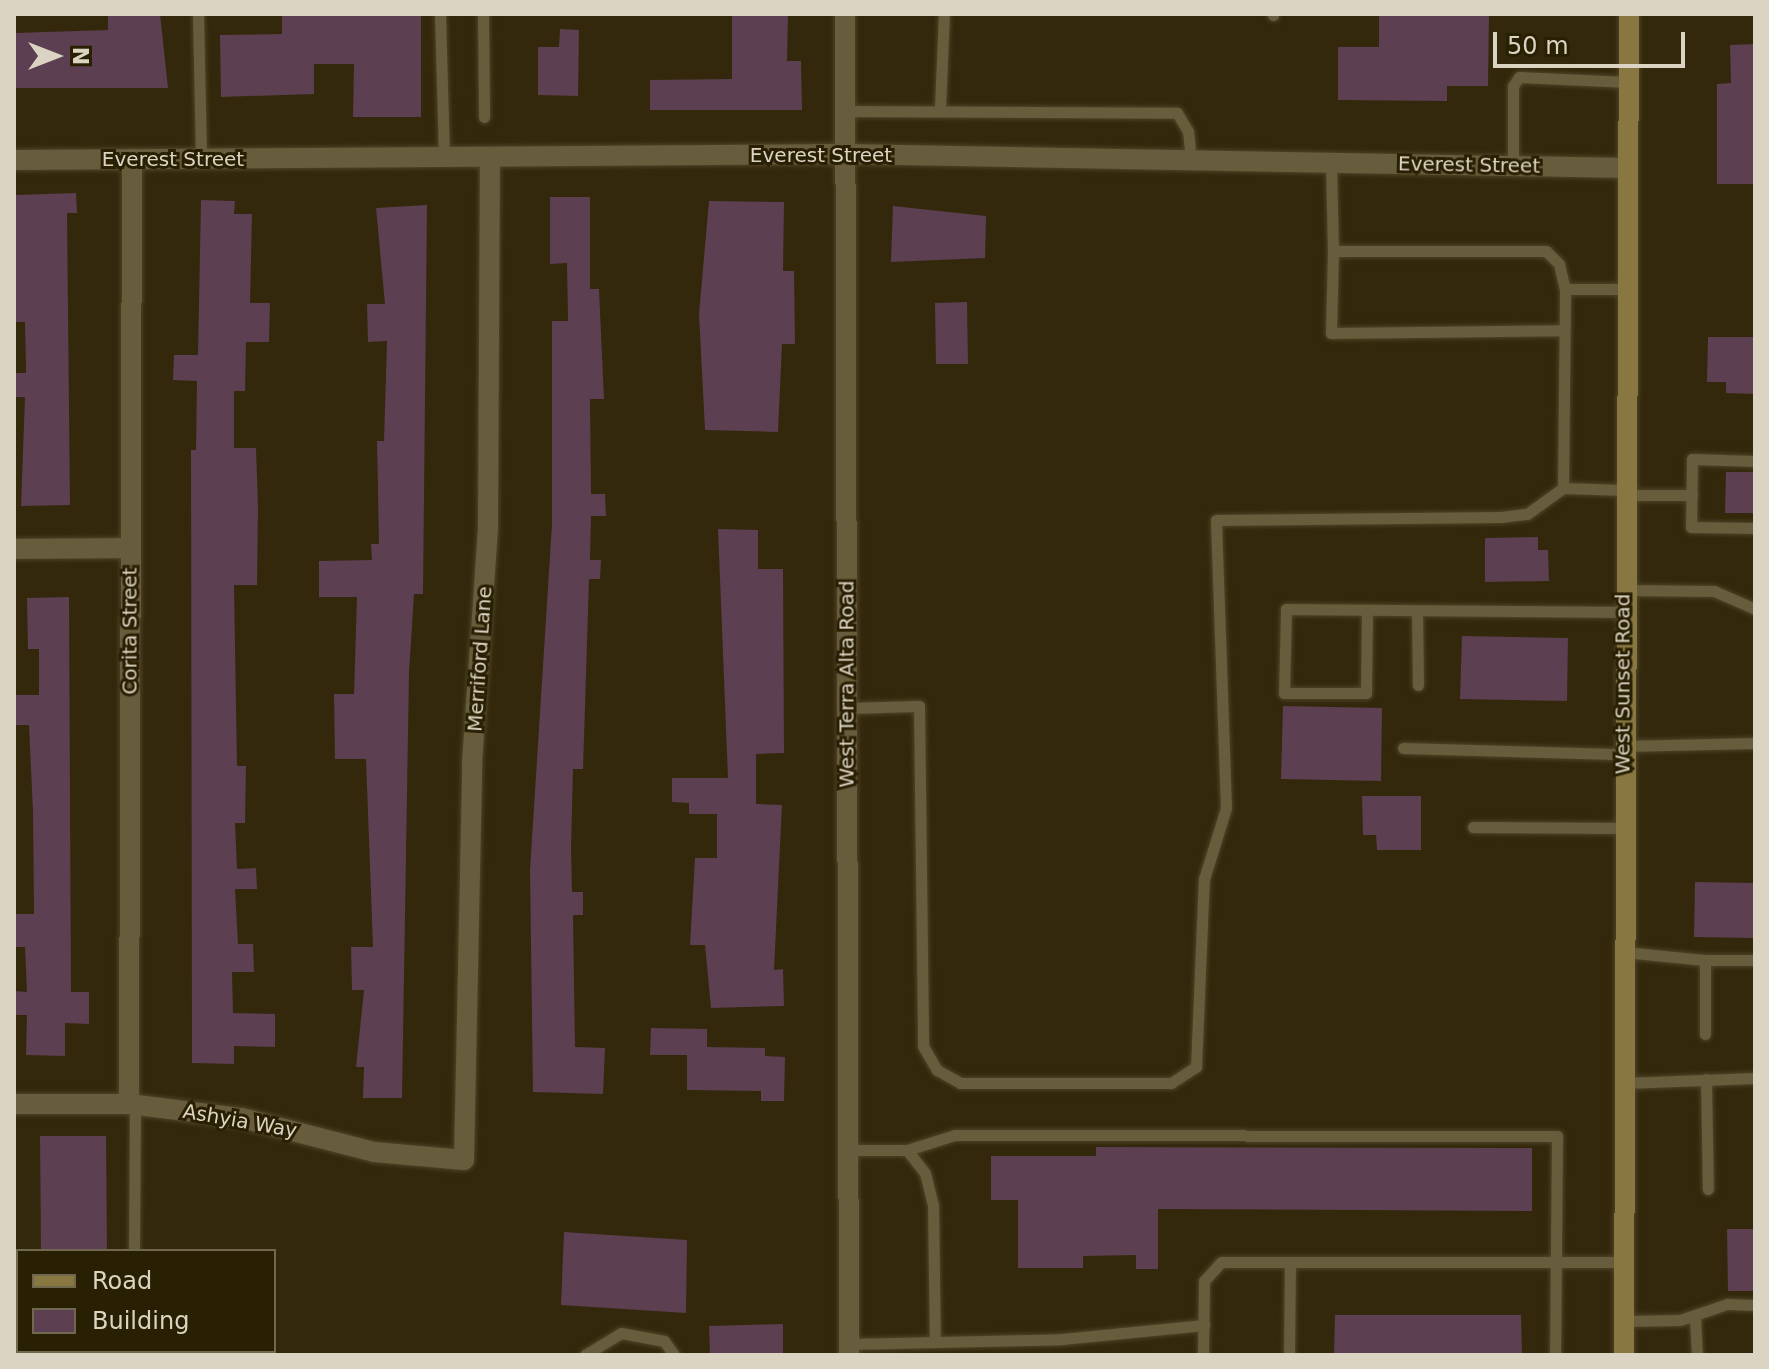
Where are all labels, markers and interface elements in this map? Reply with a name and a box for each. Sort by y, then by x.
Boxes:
north arrow [16,16,96,96]
scale bar [1497,16,1689,66]
text: 50 m [1507,32,1569,60]
text: N [68,47,93,65]
street label: Everest Street [750,143,892,167]
street label: Everest Street [102,147,244,171]
street label: Everest Street [1398,152,1540,178]
street label: Corita Street [118,567,142,695]
street label: West Terra Alta Road [835,580,859,788]
street label: Merriford Lane [463,585,497,733]
street label: West Sunset Road [1611,594,1635,774]
street label: Ashyia Way [181,1099,299,1143]
legend [16,1249,276,1353]
text: Road [92,1267,152,1295]
text: Building [92,1307,189,1335]

